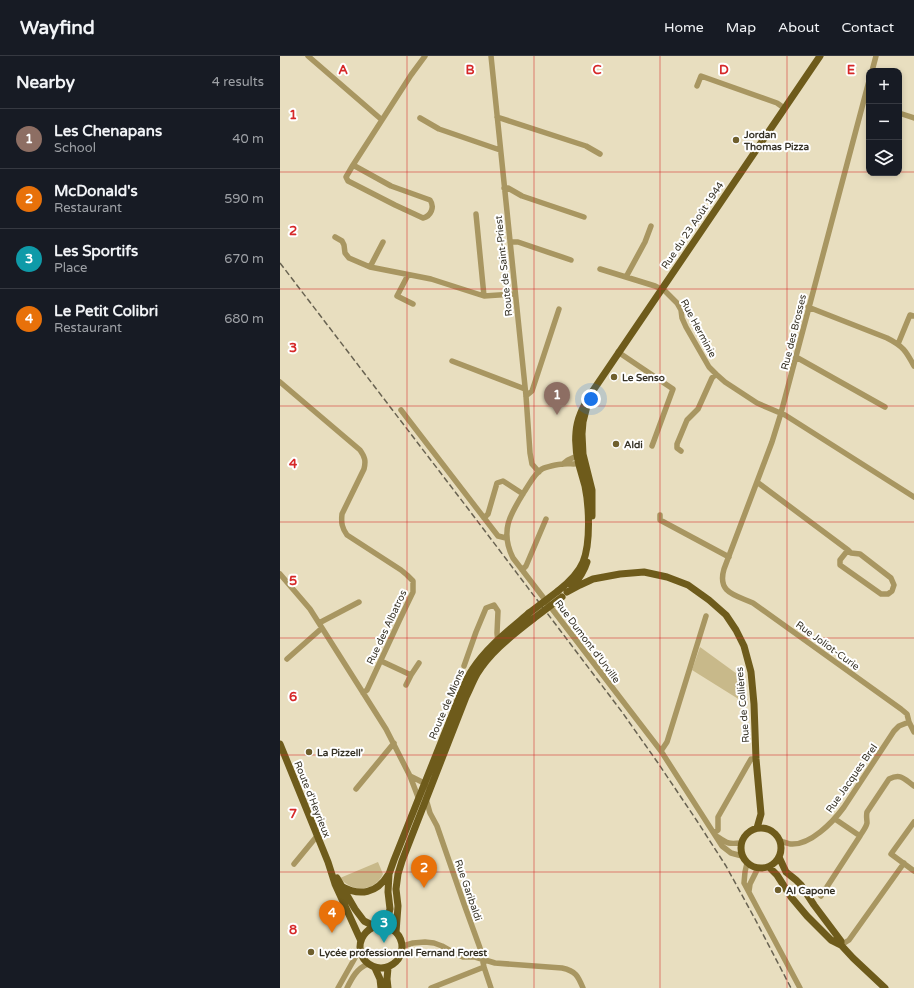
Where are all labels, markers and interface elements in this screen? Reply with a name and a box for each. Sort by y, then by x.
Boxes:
text: Wayfind [20,17,95,39]
text: Home [664,19,704,36]
text: Map [726,19,756,36]
text: About [778,19,820,36]
text: Contact [842,19,894,36]
text: A [338,62,348,78]
text: B [465,62,475,78]
text: C [592,62,602,78]
text: D [719,62,729,78]
text: E [847,62,855,78]
map controls [866,68,902,176]
button: + [866,68,902,104]
text: Nearby [16,72,75,93]
text: 4 results [212,74,264,90]
button: − [866,104,902,140]
text: 1 [289,107,297,123]
text: Les Chenapans [54,122,162,140]
place label: Jordan Thomas Pizza [743,129,809,153]
text: 1 [25,131,33,147]
text: 40 m [232,131,264,147]
marker: Jordan Thomas Pizza [731,135,741,145]
text: School [54,140,96,156]
button: layers [866,140,902,176]
street label: Rue du 23 Août 1944 [659,180,727,271]
text: McDonald's [54,182,138,200]
text: 2 [25,191,33,207]
text: 590 m [224,191,264,207]
text: Restaurant [54,200,122,216]
street label: Route de Saint-Priest [493,215,515,317]
text: 2 [289,223,297,239]
text: Les Sportifs [54,242,138,260]
text: 3 [25,251,33,267]
text: 670 m [224,251,264,267]
text: Place [54,260,87,276]
street label: Rue des Brosses [779,293,809,371]
street label: Rue Herminie [678,297,719,360]
text: Le Petit Colibri [54,302,158,320]
text: 4 [25,311,33,327]
text: 680 m [224,311,264,327]
text: Restaurant [54,320,122,336]
text: 3 [289,340,297,356]
marker: Le Senso [609,372,619,382]
place label: Le Senso [622,372,665,384]
pin: 1 [544,382,570,415]
your location [581,389,601,409]
marker: Aldi [611,439,621,449]
place label: Aldi [624,439,643,451]
text: 4 [289,456,298,472]
text: 5 [289,573,297,589]
street label: Rue des Albatros [364,588,410,667]
street label: Rue Dumont d'Urville [552,598,623,686]
street label: Rue Joliot-Curie [793,619,862,673]
street label: Rue de Collières [734,666,752,743]
street label: Route de Mions [427,667,467,741]
text: 6 [289,689,297,705]
street label: Rue Jacques Brel [824,742,880,815]
marker: La Pizzell' [304,747,314,757]
place label: La Pizzell' [317,747,363,759]
street label: Route d'Heyrieux [291,759,333,839]
text: 7 [289,806,297,822]
pin: 2 [411,855,437,888]
street label: Rue Garibaldi [452,858,484,923]
marker: Al Capone [773,885,783,895]
place label: Al Capone [786,885,836,897]
pin: 4 [319,900,345,933]
pin: 3 [371,910,397,943]
text: 8 [289,922,297,938]
marker: Lycée professionnel Fernand Forest [306,947,316,957]
place label: Lycée professionnel Fernand Forest [319,947,487,959]

